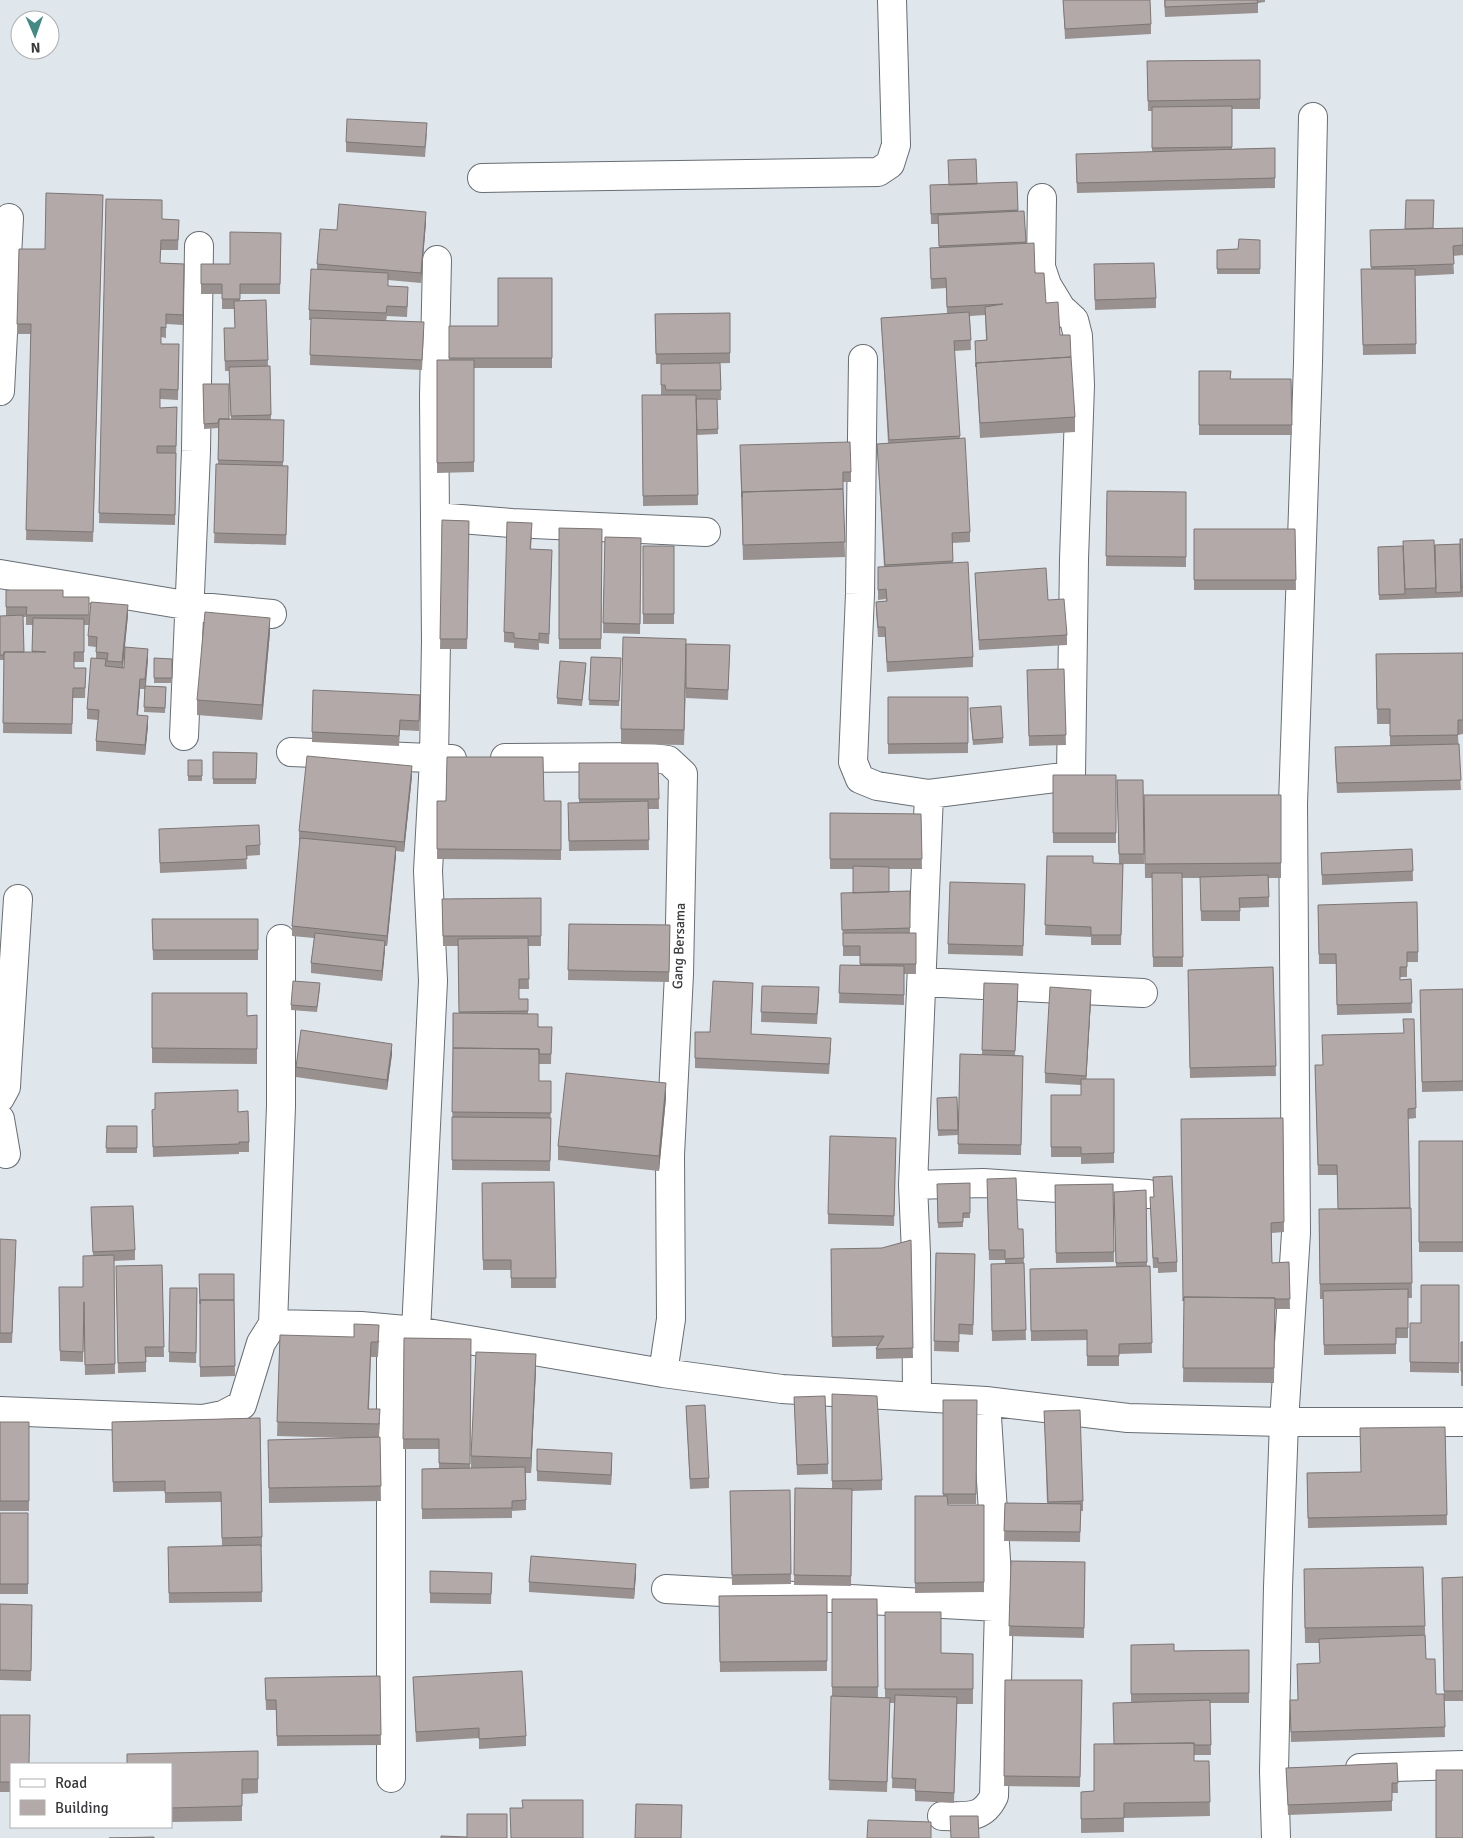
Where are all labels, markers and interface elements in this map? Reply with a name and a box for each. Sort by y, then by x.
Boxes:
north arrow [10,10,60,60]
text: N [30,39,41,56]
street label: Gang Bersama [669,903,689,989]
legend [10,1763,172,1828]
text: Road [55,1774,87,1792]
text: Building [55,1799,109,1817]

